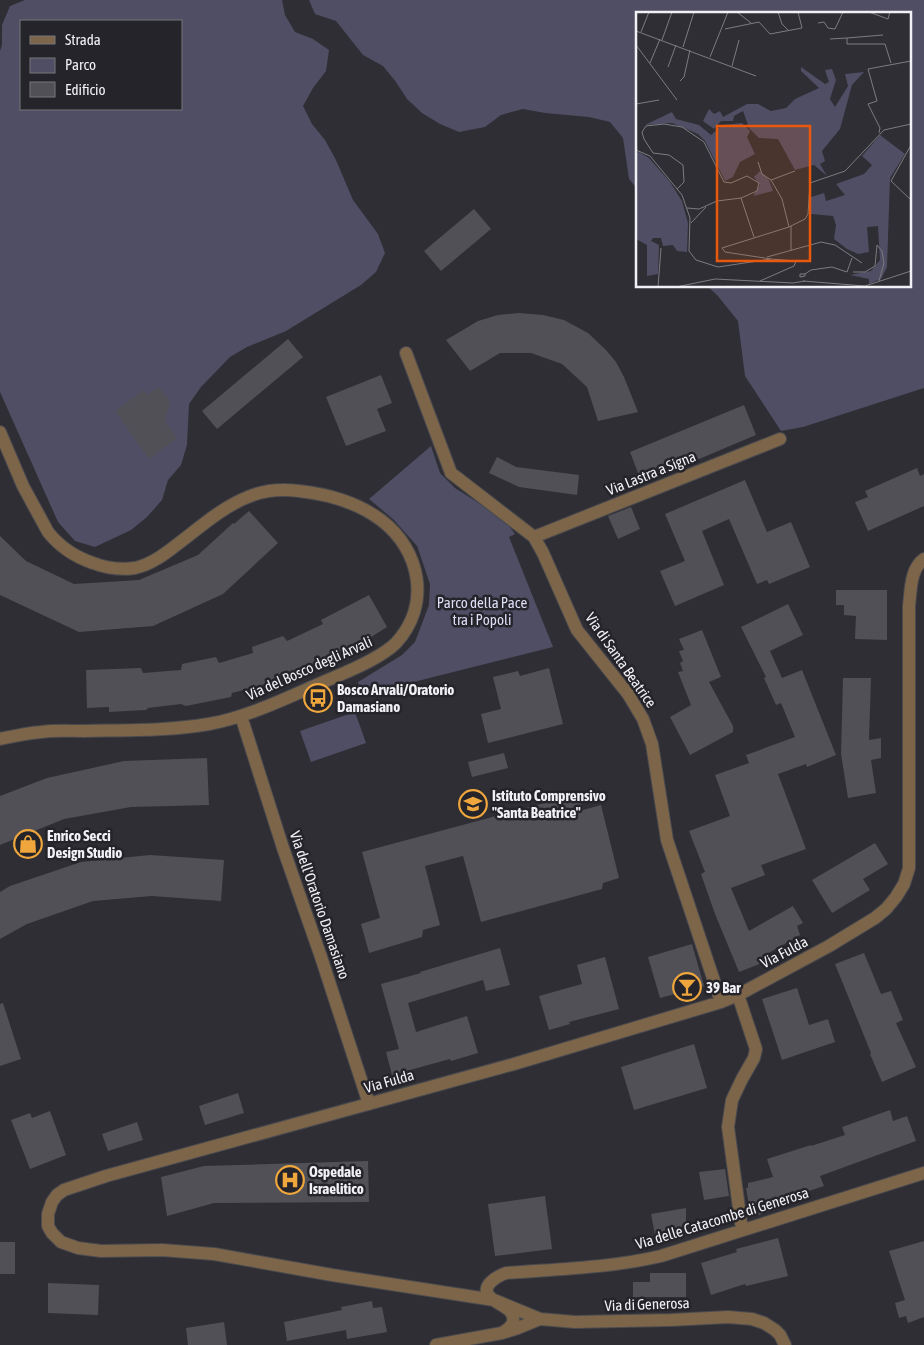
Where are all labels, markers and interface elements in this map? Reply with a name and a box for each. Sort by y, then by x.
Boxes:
inset map [636,12,912,288]
legend [20,20,182,110]
text: Strada [65,31,101,48]
text: Parco [65,56,96,73]
text: Edificio [65,81,106,98]
street label: Via Lastra a Signa [604,447,698,499]
park label: Parco della Pace tra i Popoli [437,594,527,628]
street label: Via di Santa Beatrice [582,609,660,711]
street label: Via del Bosco degli Arvali [243,633,375,703]
place label: Bosco Arvali/Oratorio Damasiano [337,681,454,715]
bus stop icon: Bosco Arvali/Oratorio Damasiano [303,683,333,713]
place label: Istituto Comprensivo "Santa Beatrice" [492,787,606,821]
school or university icon: Istituto Comprensivo "Santa Beatrice" [458,789,488,819]
place label: Enrico Secci Design Studio [47,827,122,861]
shop icon: Enrico Secci Design Studio [13,829,43,859]
street label: Via dell'Oratorio Damasiano [287,829,353,981]
street label: Via Fulda [758,933,810,971]
bar icon: 39 Bar [672,972,702,1002]
place label: 39 Bar [706,979,741,996]
street label: Via Fulda [362,1066,416,1096]
place label: Ospedale Israelitico [309,1163,364,1197]
hospital icon: Ospedale Israelitico [275,1165,305,1195]
street label: Via delle Catacombe di Generosa [633,1184,811,1252]
street label: Via di Generosa [604,1294,690,1314]

